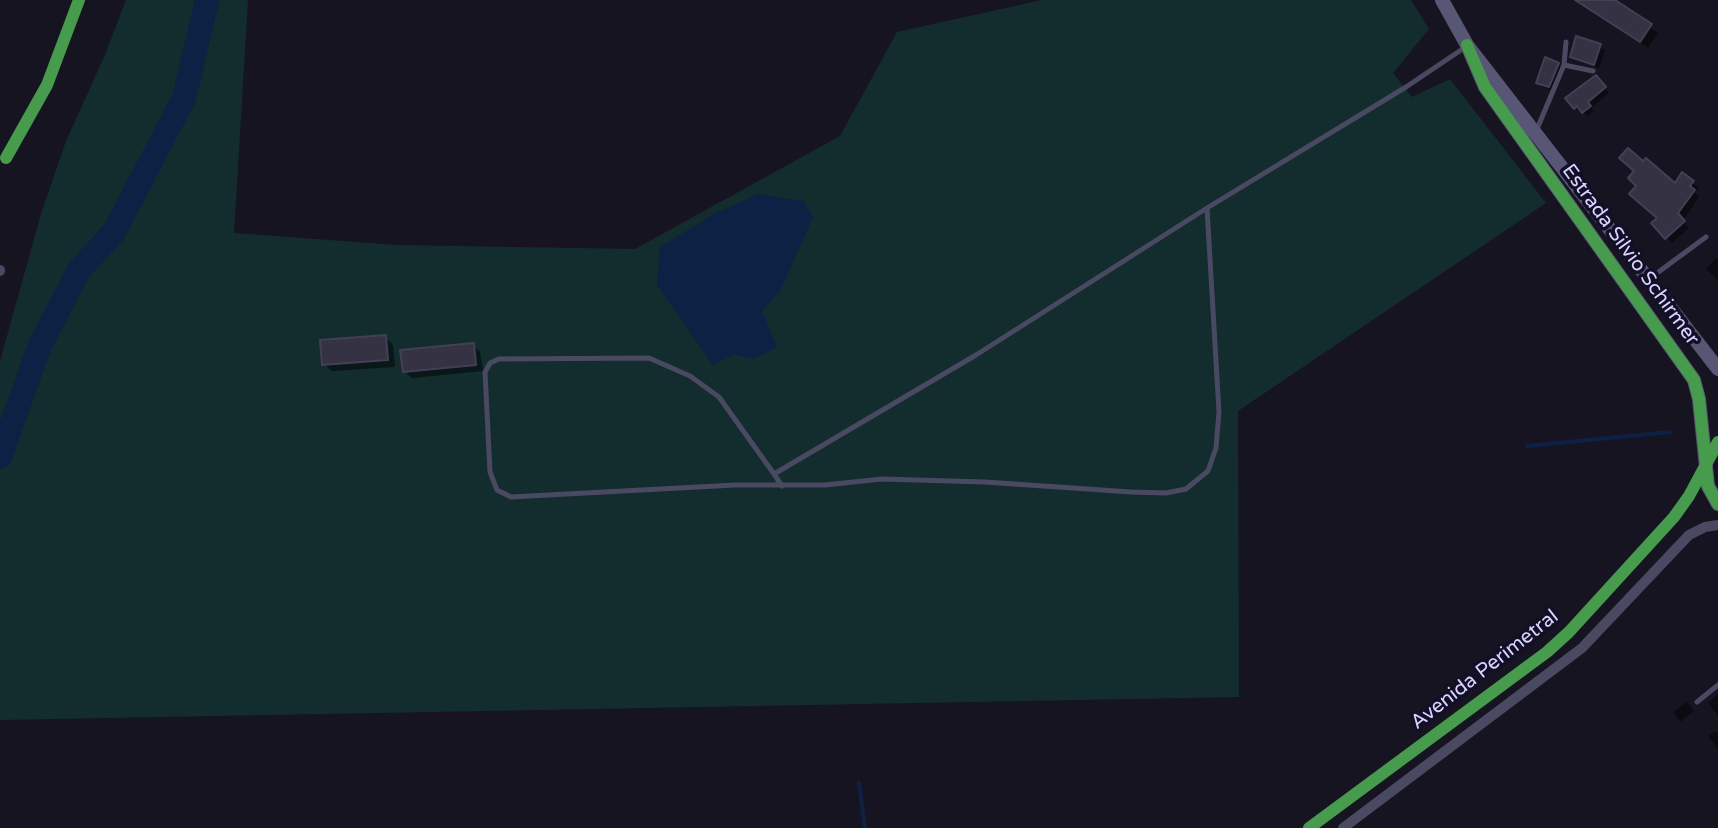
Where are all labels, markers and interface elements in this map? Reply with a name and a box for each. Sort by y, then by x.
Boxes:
street label: Estrada Silvio Schirmer [1556,160,1704,350]
street label: Avenida Perimetral [1406,605,1564,735]

